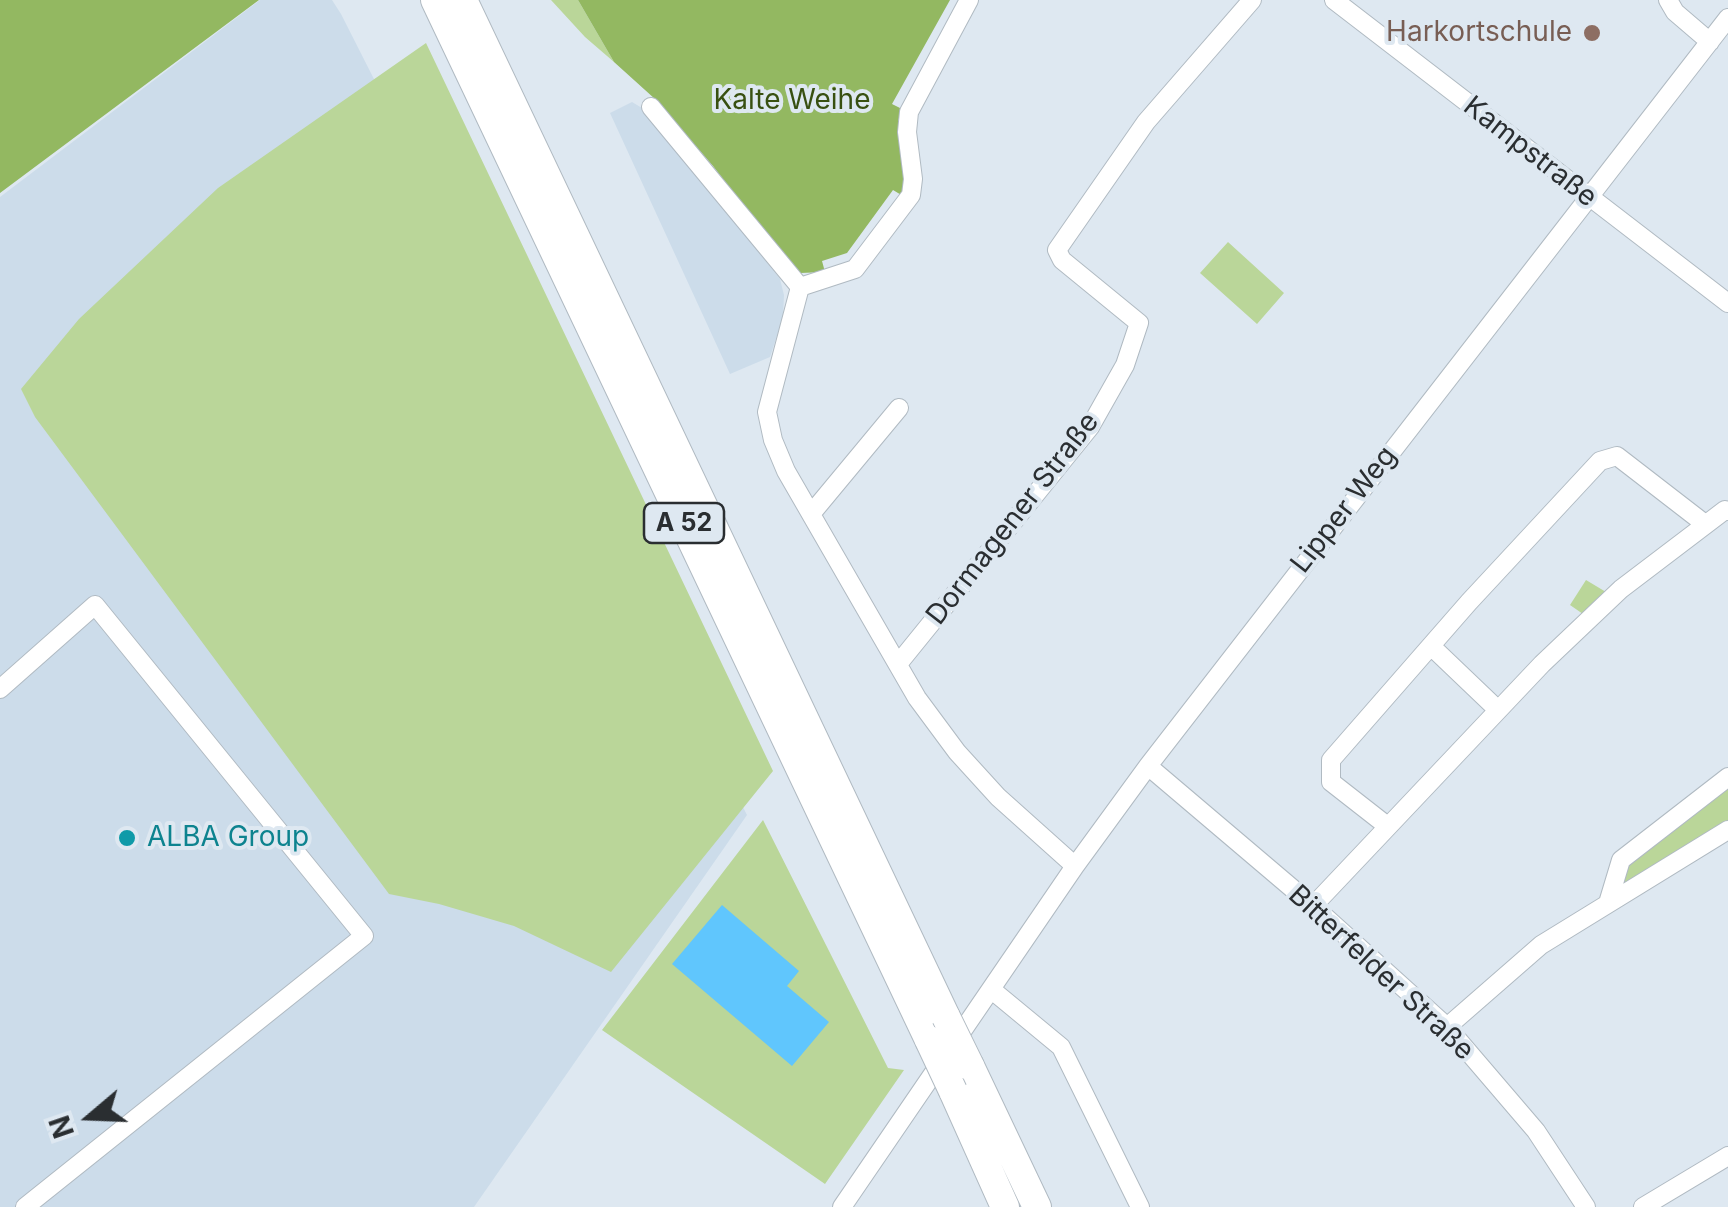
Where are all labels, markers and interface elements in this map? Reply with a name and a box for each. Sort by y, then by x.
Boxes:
place label: Harkortschule [1386,16,1572,50]
marker: Harkortschule [1581,22,1603,44]
park label: Kalte Weihe [714,84,870,118]
street label: Kampstraße [1457,90,1603,214]
street label: Dormagener Straße [920,406,1106,632]
street label: Lipper Weg [1284,440,1404,580]
road number: A 52 [644,503,724,543]
place label: ALBA Group [147,821,309,855]
marker: ALBA Group [116,827,138,849]
street label: Bitterfelder Straße [1281,878,1481,1068]
north arrow [40,1067,140,1167]
text: N [42,1111,81,1142]

